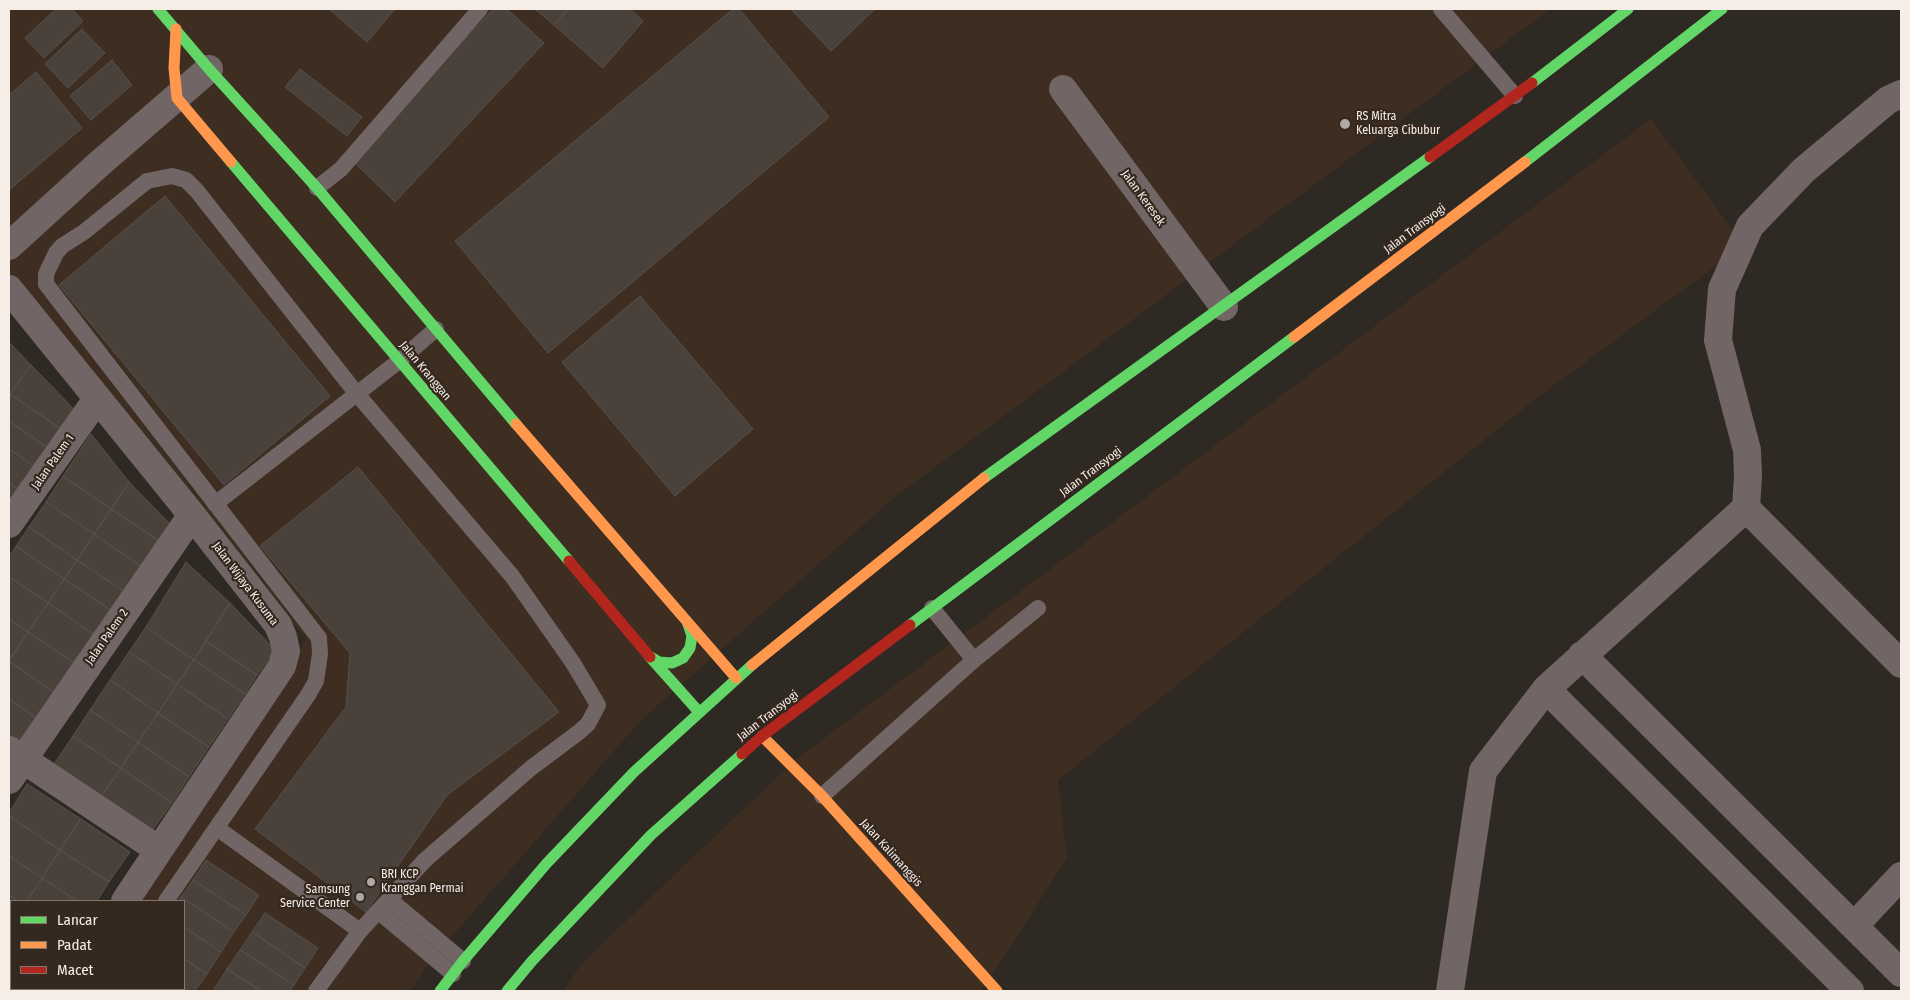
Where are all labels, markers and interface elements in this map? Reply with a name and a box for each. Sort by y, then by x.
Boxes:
place label: RS Mitra Keluarga Cibubur [1356,110,1440,138]
marker: RS Mitra Keluarga Cibubur [1338,117,1352,131]
street label: Jalan Keresek [1118,167,1168,229]
street label: Jalan Transyogi [1381,201,1449,257]
street label: Jalan Kranggan [396,338,454,404]
street label: Jalan Palem 1 [29,432,77,492]
street label: Jalan Transyogi [1057,444,1125,500]
street label: Jalan Wijaya Kusuma [209,539,281,629]
street label: Jalan Palem 2 [82,606,132,668]
street label: Jalan Transyogi [735,688,801,744]
street label: Jalan Kalimanggis [857,816,925,890]
place label: BRI KCP Kranggan Permai [381,868,464,896]
marker: BRI KCP Kranggan Permai [365,876,377,888]
place label: Samsung Service Center [280,883,350,911]
marker: Samsung Service Center [354,891,366,903]
legend [10,900,185,990]
text: Lancar [57,911,98,929]
text: Padat [57,936,92,954]
text: Macet [57,961,93,979]

